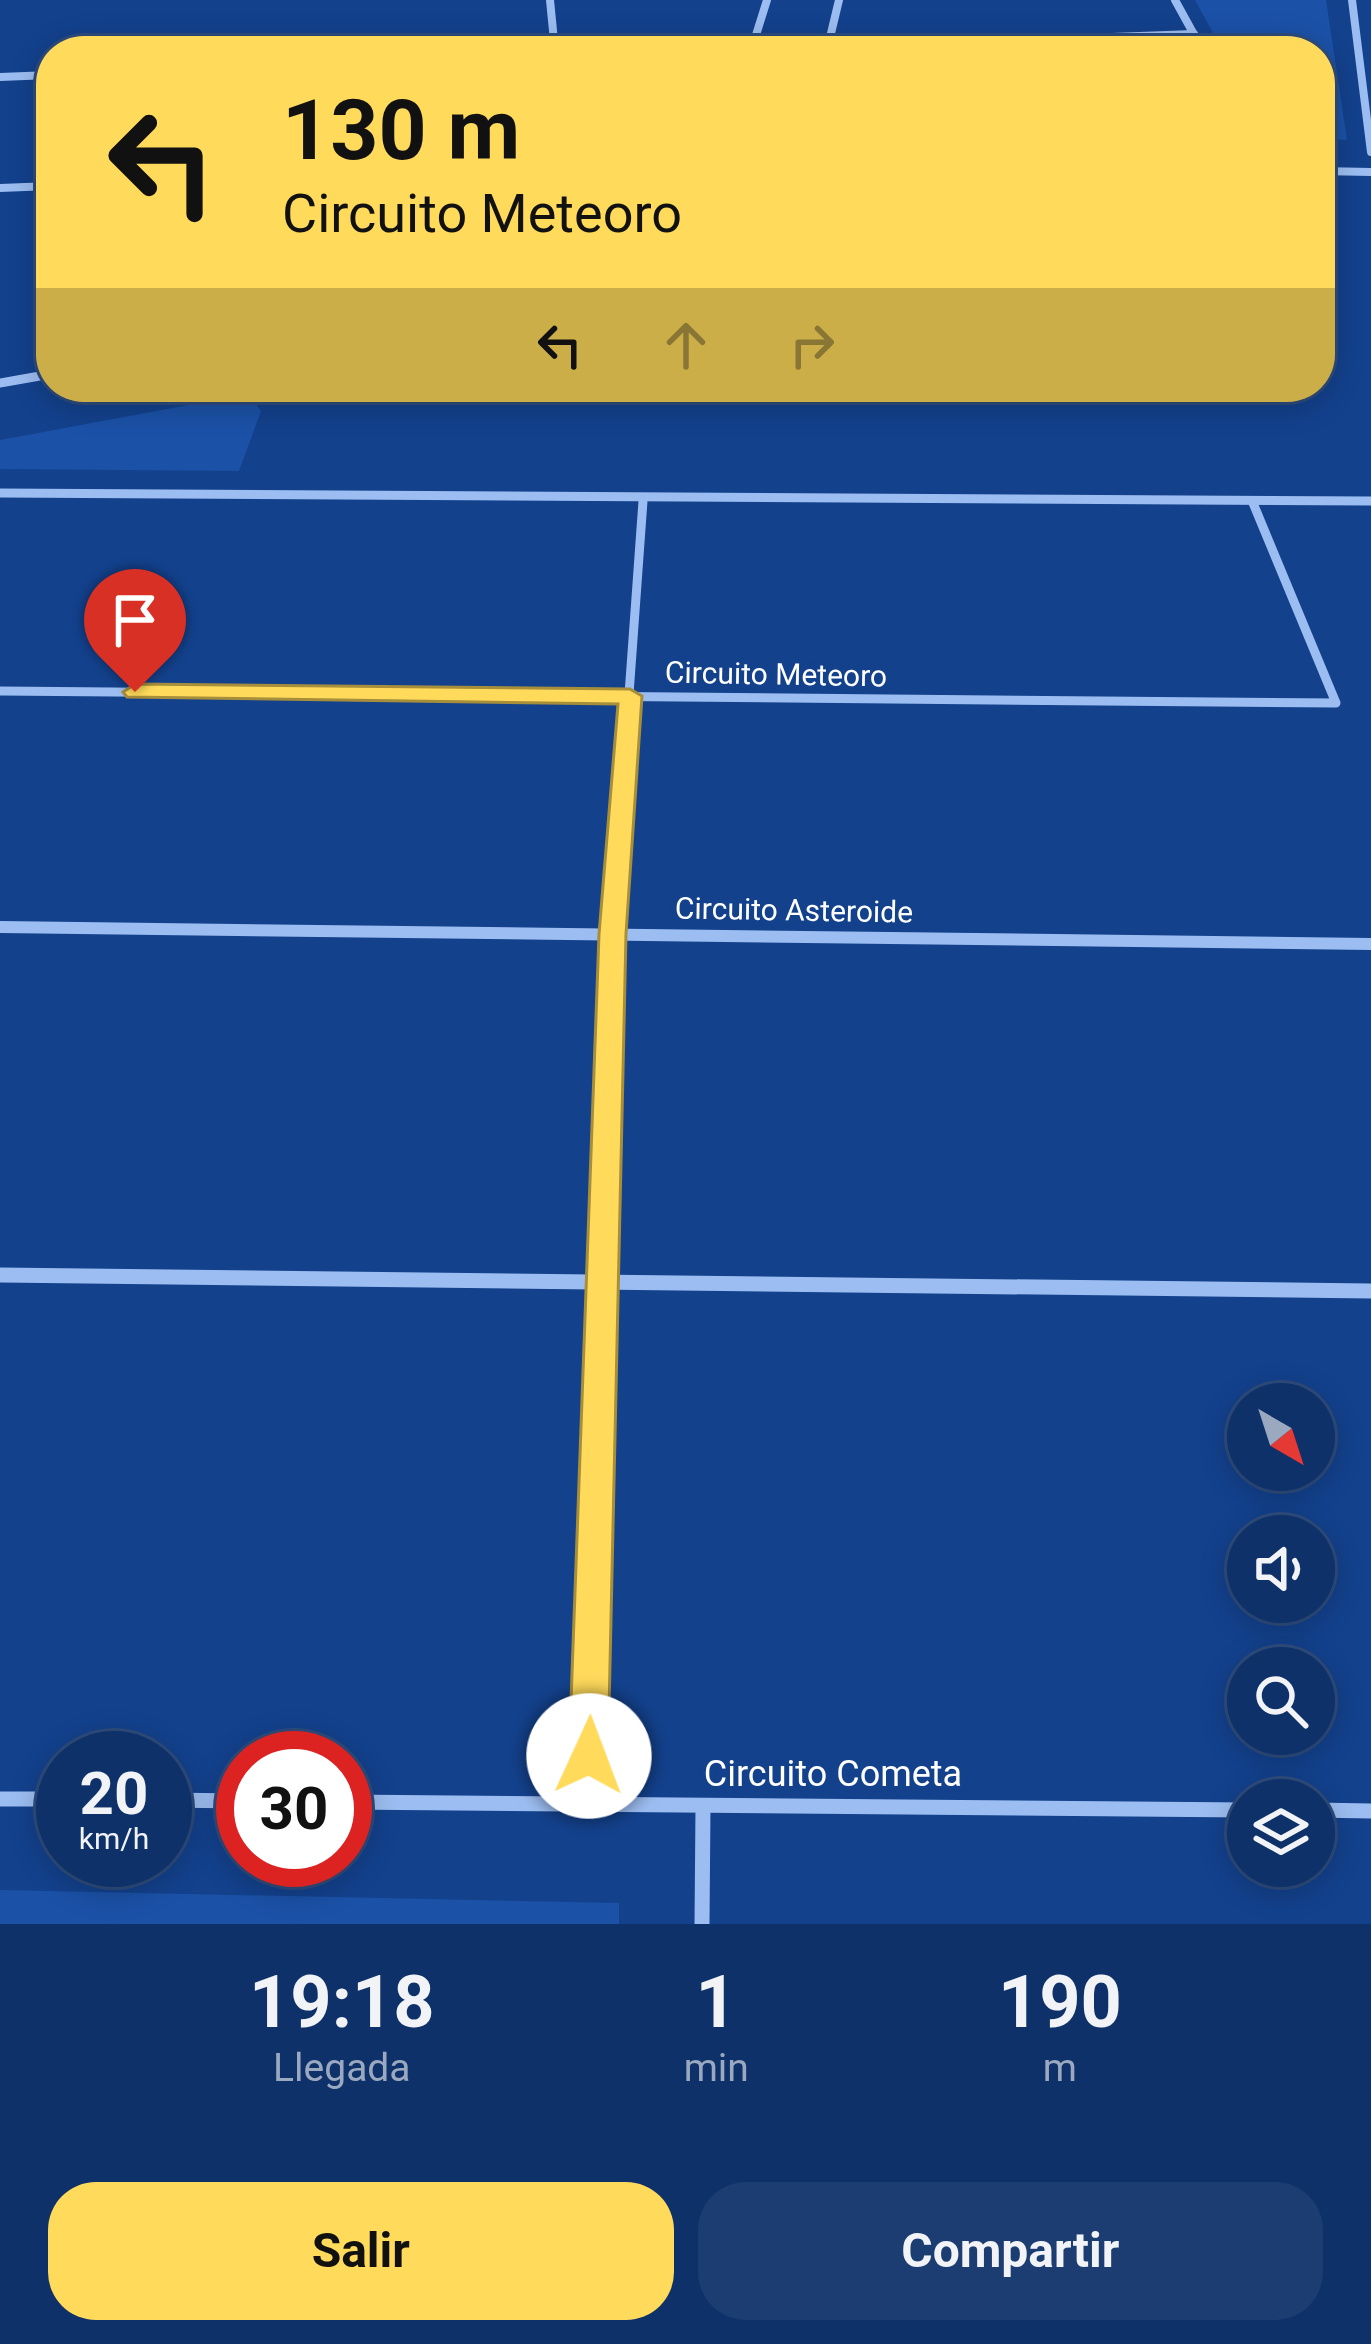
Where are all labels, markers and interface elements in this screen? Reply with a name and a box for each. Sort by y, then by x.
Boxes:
text: 130 m [282,81,520,180]
icon: left [84,84,240,240]
text: Circuito Meteoro [282,182,682,245]
icon: left [527,312,593,378]
icon: ahead [653,312,719,378]
icon: right [779,312,845,378]
pin [84,569,186,692]
icon: arrive [102,587,168,653]
street label: Circuito Meteoro [665,655,887,693]
street label: Circuito Asteroide [675,890,913,930]
north arrow [1227,1383,1335,1491]
map controls [1227,1383,1335,1887]
button: sound [1227,1515,1335,1623]
button: search [1227,1647,1335,1755]
position arrow [526,1693,652,1819]
speed limit sign: 30 [216,1731,372,1887]
street label: Circuito Cometa [704,1753,962,1795]
text: 20 [80,1758,148,1829]
button: layers [1227,1779,1335,1887]
text: km/h [79,1821,149,1856]
text: 19:18 [249,1960,435,2045]
text: 1 [696,1960,737,2045]
text: 190 [998,1960,1122,2045]
text: Llegada [273,2045,411,2091]
text: min [684,2045,749,2091]
text: m [1043,2045,1077,2091]
button: Salir [48,2182,674,2320]
button: Compartir [698,2182,1323,2320]

